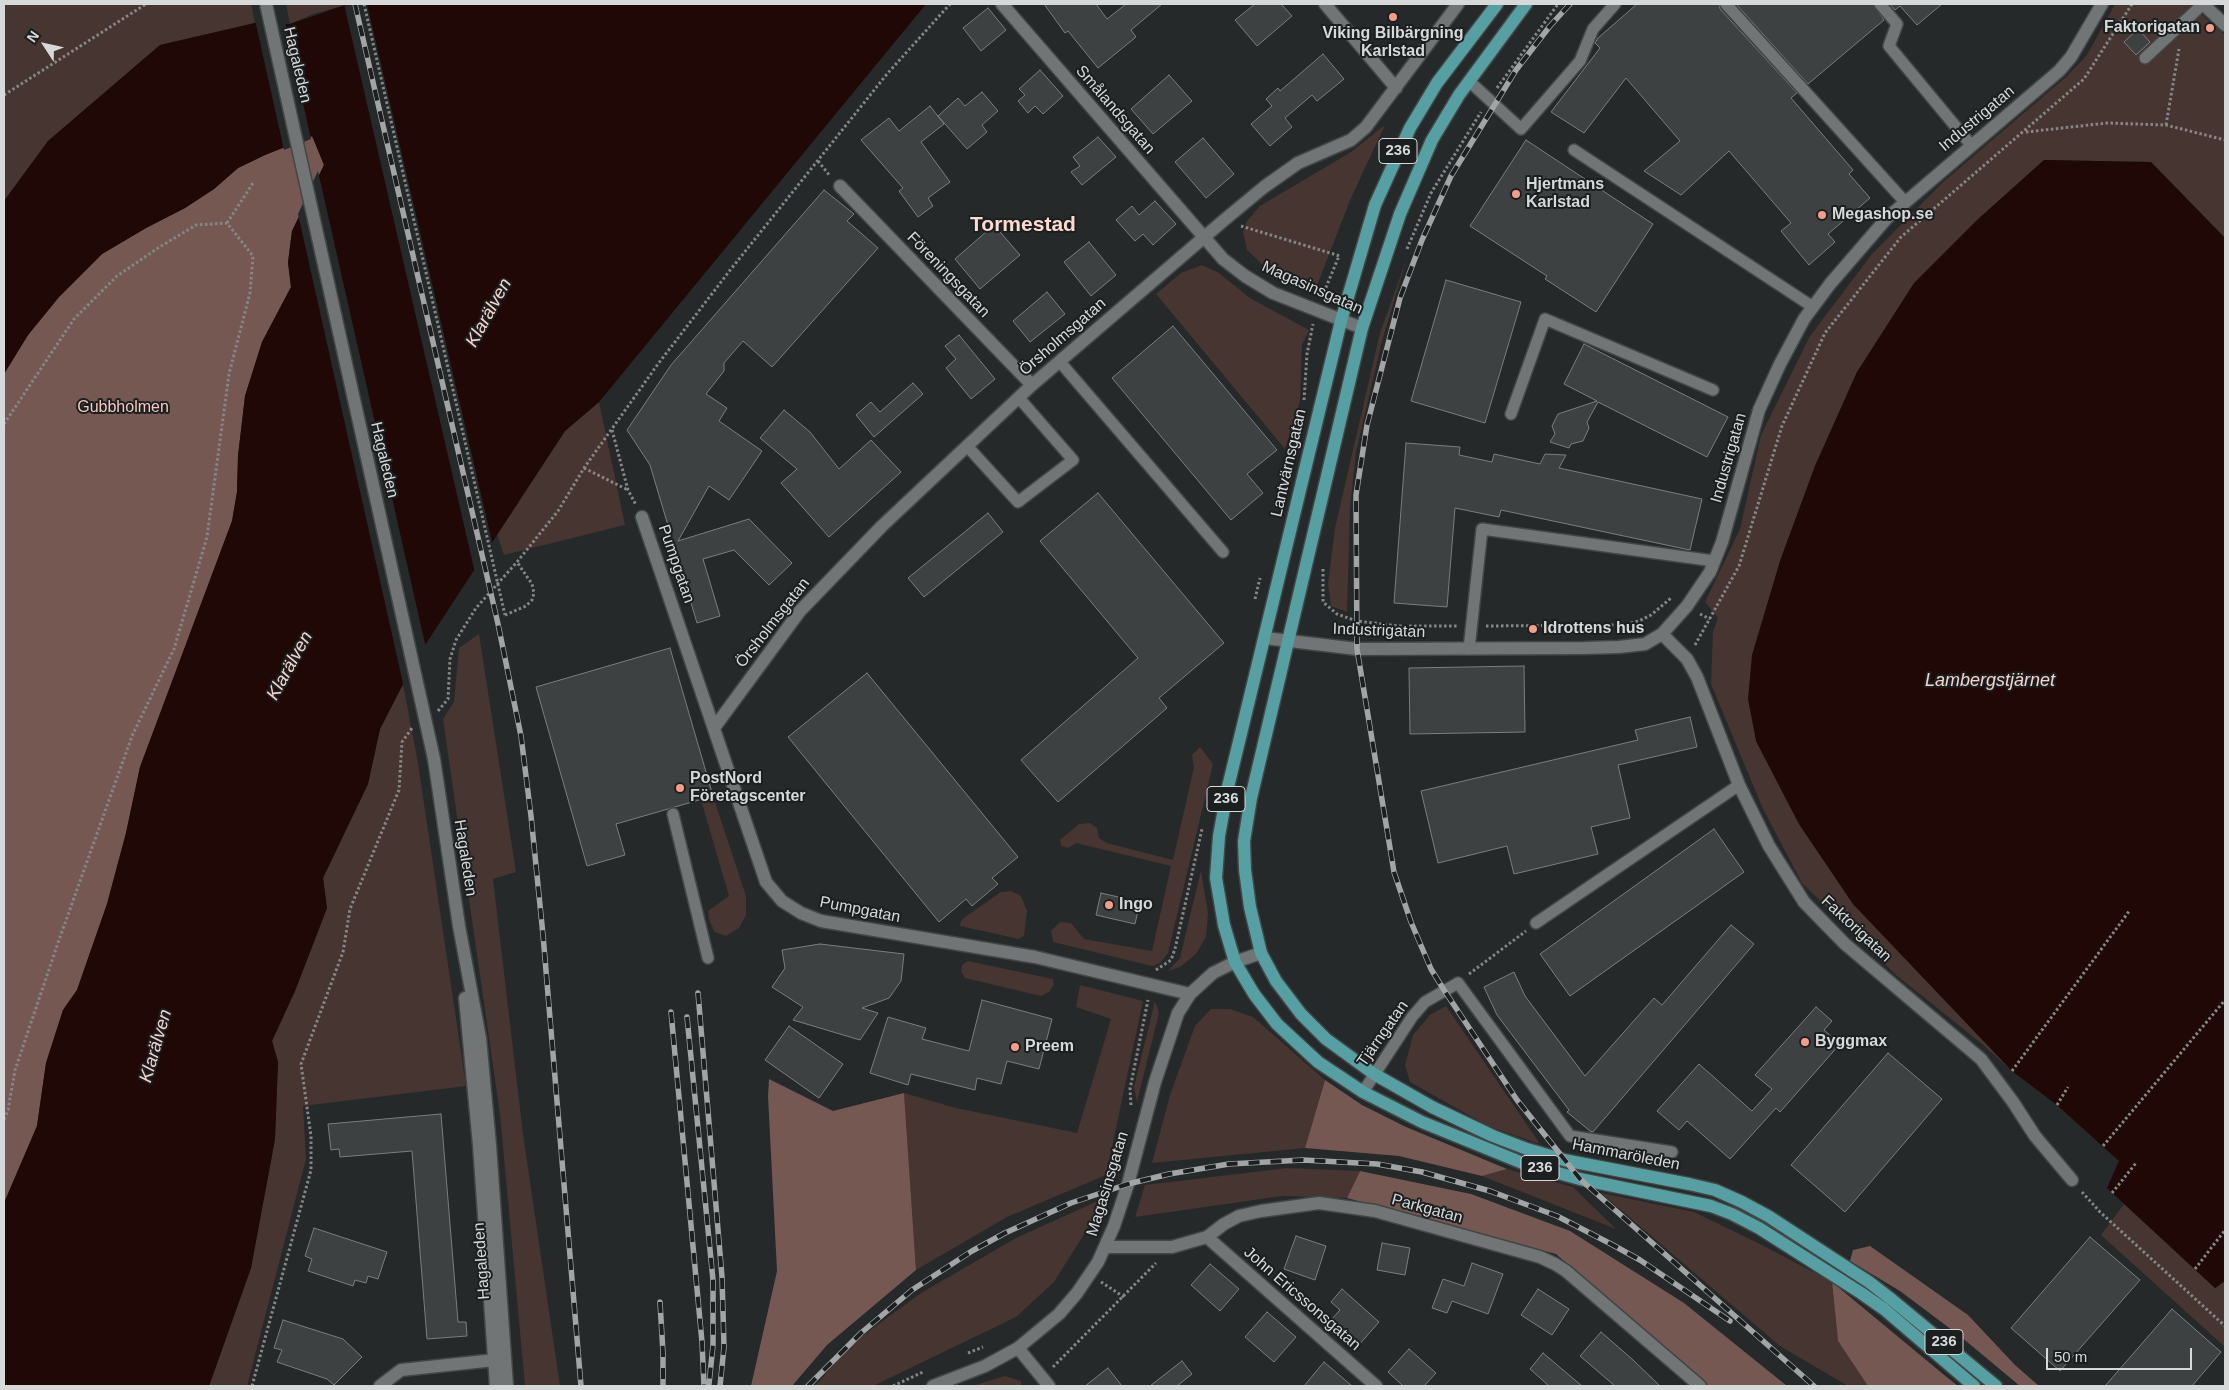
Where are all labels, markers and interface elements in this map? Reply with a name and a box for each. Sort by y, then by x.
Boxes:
marker: Viking Bilbärgning Karlstad [1387,11,1399,23]
place label: Faktorigatan [2104,18,2200,38]
north arrow [20,20,70,70]
marker: Faktorigatan [2204,22,2216,34]
place label: Viking Bilbärgning Karlstad [1322,24,1464,62]
street label: Hagaleden [279,25,315,105]
text: N [23,28,42,45]
street label: Smålandsgatan [1071,62,1159,158]
street label: Industrigatan [1935,82,2019,156]
road number: 236 [1379,138,1417,164]
place label: Hjertmans Karlstad [1526,175,1604,213]
marker: Hjertmans Karlstad [1510,188,1522,200]
place label: Megashop.se [1832,205,1933,225]
marker: Megashop.se [1816,209,1828,221]
district label: Tormestad [970,212,1076,238]
street label: Föreningsgatan [902,228,994,322]
street label: Magasinsgatan [1259,257,1365,319]
water label: Klarälven [461,275,517,351]
street label: Örsholmsgatan [1016,294,1110,380]
park label: Gubbholmen [77,398,169,418]
street label: Lantvärnsgatan [1267,407,1311,519]
street label: Industrigatan [1707,411,1751,505]
street label: Hagaleden [366,420,402,500]
street label: Pumpgatan [654,522,698,606]
street label: Örsholmsgatan [732,574,814,672]
place label: Idrottens hus [1543,619,1644,639]
street label: Industrigatan [1332,620,1426,642]
marker: Idrottens hus [1527,623,1539,635]
water label: Klarälven [262,628,318,704]
water label: Lambergstjärnet [1925,670,2055,692]
place label: PostNord Företagscenter [690,769,806,807]
marker: PostNord Företagscenter [674,782,686,794]
road number: 236 [1207,786,1245,812]
street label: Hagaleden [449,818,481,898]
street label: Faktorigatan [1817,892,1895,966]
street label: Pumpgatan [818,893,902,927]
place label: Ingo [1119,895,1153,915]
marker: Ingo [1103,899,1115,911]
street label: Tjärngatan [1353,997,1413,1071]
water label: Klarälven [135,1007,177,1085]
place label: Byggmax [1815,1032,1887,1052]
marker: Byggmax [1799,1036,1811,1048]
place label: Preem [1025,1037,1074,1057]
marker: Preem [1009,1041,1021,1053]
street label: Magasinsgatan [1083,1129,1133,1239]
street label: Hammaröleden [1570,1135,1682,1175]
road number: 236 [1521,1156,1559,1180]
street label: Parkgatan [1389,1190,1465,1228]
street label: Hagaleden [470,1222,494,1300]
street label: John Ericssonsgatan [1240,1243,1364,1355]
road number: 236 [1925,1330,1963,1354]
scale bar [2049,1338,2195,1370]
text: 50 m [2054,1348,2087,1365]

